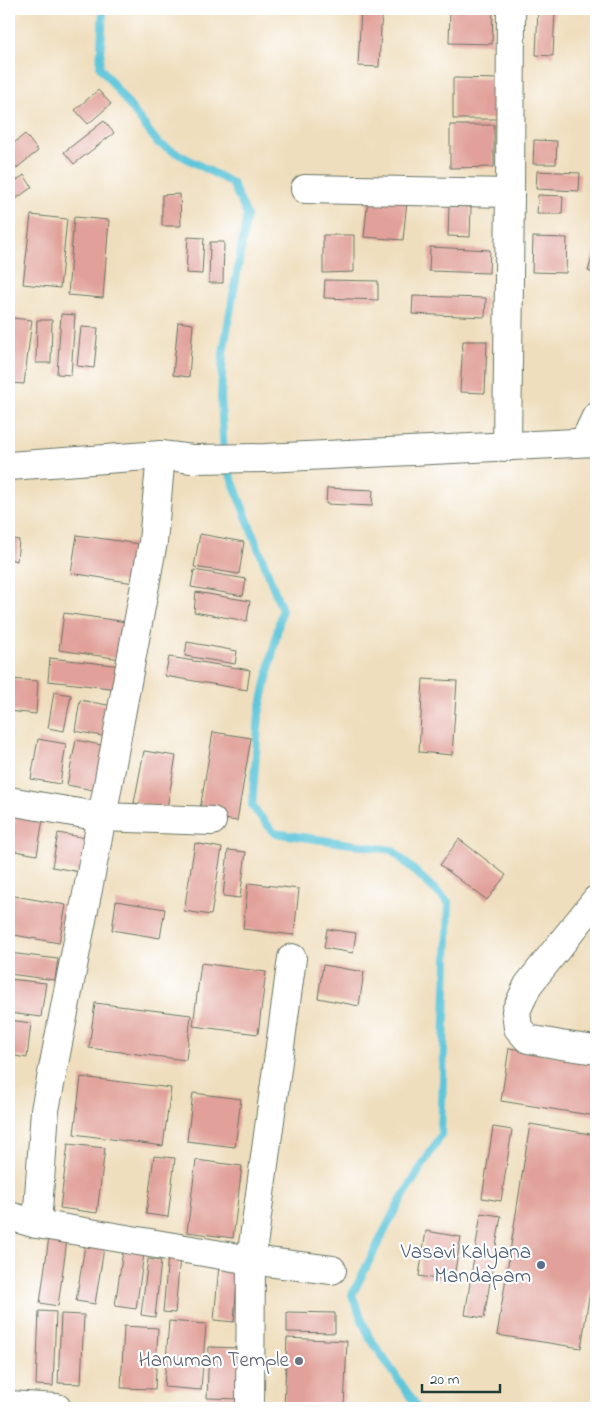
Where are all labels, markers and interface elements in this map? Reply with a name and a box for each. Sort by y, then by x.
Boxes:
place label: Vasavi Kalyana Mandapam [400,1238,531,1292]
marker: Vasavi Kalyana Mandapam [535,1259,547,1271]
place label: Hanuman Temple [138,1346,290,1376]
marker: Hanuman Temple [293,1355,305,1367]
scale bar [422,1362,500,1394]
text: 20 m [430,1369,460,1391]

